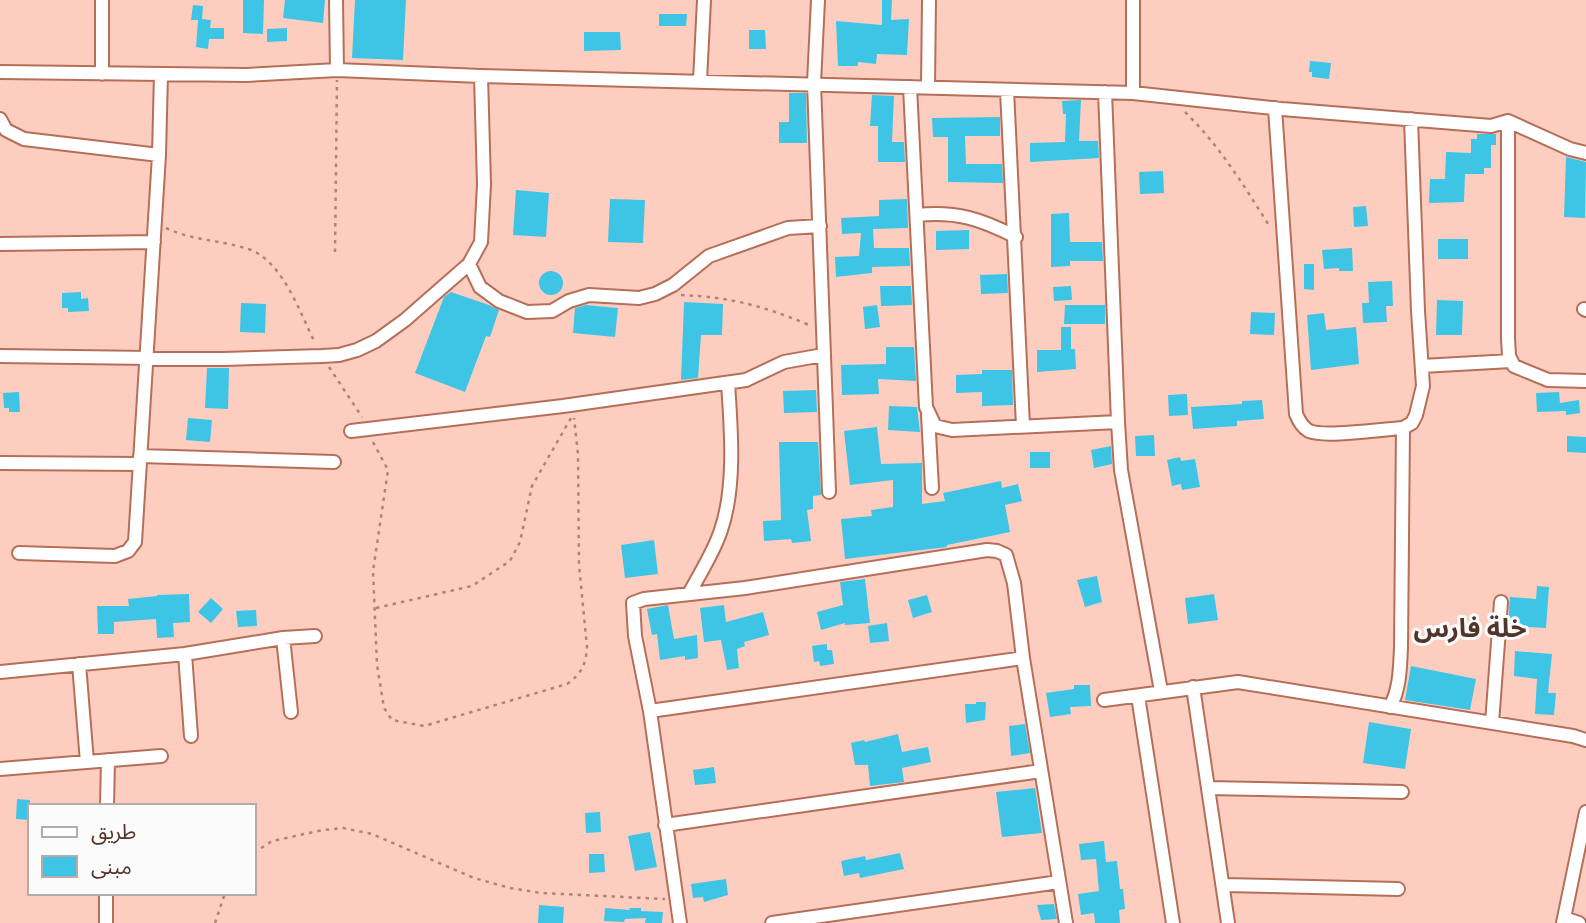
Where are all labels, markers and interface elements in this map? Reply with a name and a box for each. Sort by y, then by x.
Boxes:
district label: خلة فارس [1413,613,1527,643]
legend [28,804,256,895]
text: طريق [91,820,136,845]
text: مبنى [91,855,132,879]

